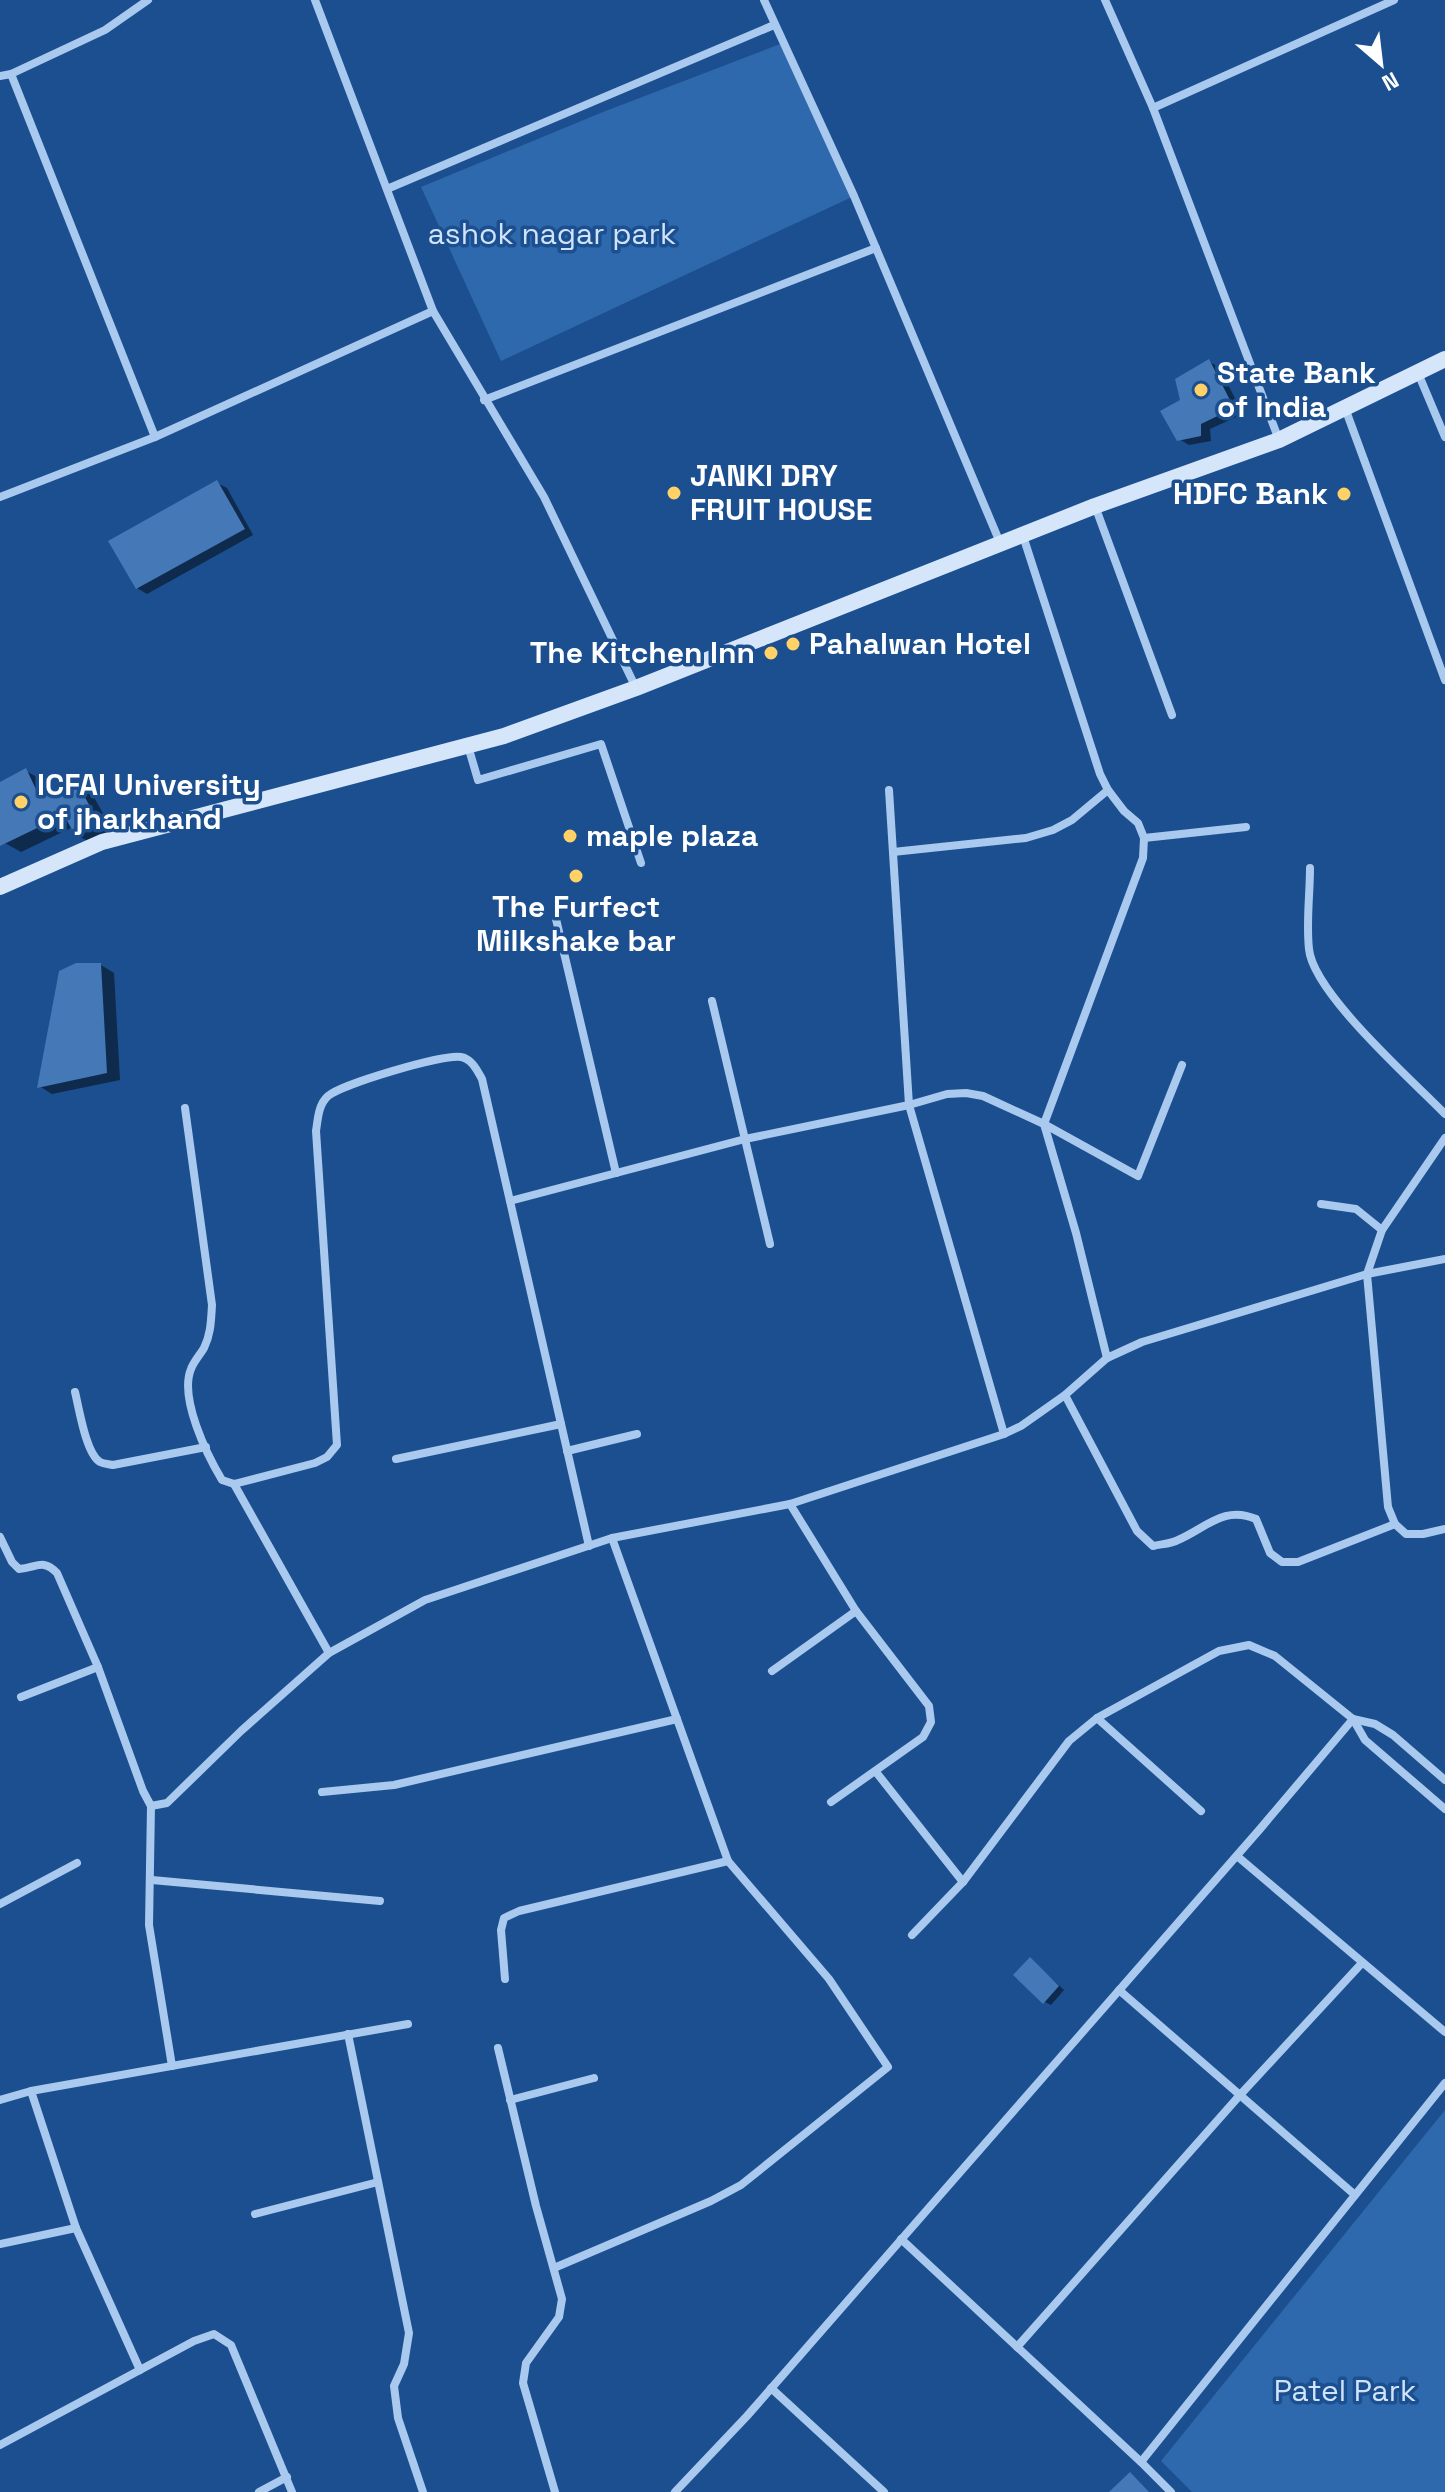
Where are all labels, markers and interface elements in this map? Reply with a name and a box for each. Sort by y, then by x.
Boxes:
north arrow [1341,24,1421,104]
text: N [1377,66,1403,97]
park label: ashok nagar park [428,214,676,253]
place label: State Bank of India [1217,353,1376,426]
marker: State Bank of India [1192,381,1210,399]
place label: JANKI DRY FRUIT HOUSE [690,456,872,529]
place label: HDFC Bank [1173,474,1328,513]
marker: JANKI DRY FRUIT HOUSE [665,484,683,502]
marker: HDFC Bank [1335,485,1353,503]
place label: Pahalwan Hotel [809,624,1031,663]
place label: The Kitchen Inn [530,633,755,672]
marker: Pahalwan Hotel [784,635,802,653]
marker: The Kitchen Inn [762,644,780,662]
place label: ICFAI University of jharkhand [37,765,261,838]
marker: ICFAI University of jharkhand [12,793,30,811]
place label: maple plaza [586,816,758,855]
marker: maple plaza [561,827,579,845]
marker: The Furfect Milkshake bar [567,867,585,885]
place label: The Furfect Milkshake bar [476,887,676,960]
park label: Patel Park [1274,2371,1416,2410]

